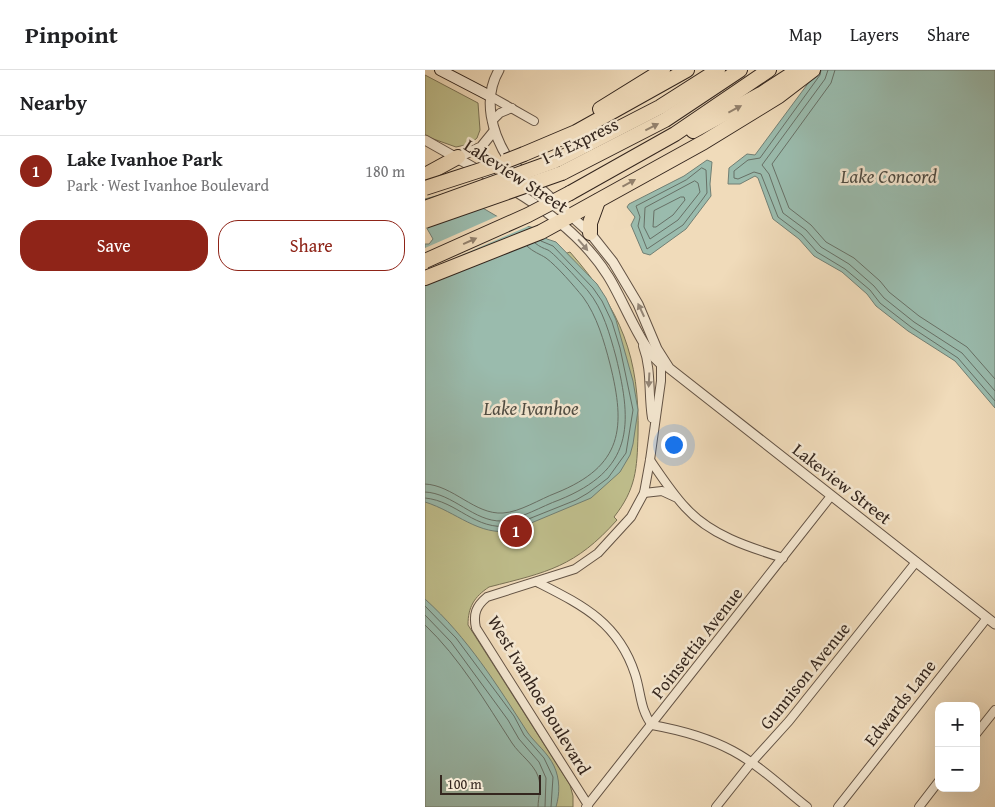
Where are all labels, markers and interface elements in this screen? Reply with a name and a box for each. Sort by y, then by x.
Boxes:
text: Pinpoint [25,17,118,52]
text: Map [789,21,822,48]
text: Layers [850,21,899,48]
text: Share [927,21,970,48]
text: Nearby [20,87,87,118]
one-way arrow [728,104,742,113]
street label: I-4 Express [537,110,623,171]
one-way arrow [645,123,660,131]
street label: Lakeview Street [459,132,574,220]
text: Lake Ivanhoe Park [67,145,222,173]
text: 1 [32,159,40,183]
text: 180 m [365,159,405,183]
water label: Lake Concord [840,162,937,190]
text: Park · West Ivanhoe Boulevard [67,173,269,197]
one-way arrow [623,178,636,187]
button: Save [20,220,208,271]
button: Share [218,220,405,271]
one-way arrow [462,237,477,245]
one-way arrow [577,239,589,251]
one-way arrow [636,303,644,317]
one-way arrow [644,372,652,388]
water label: Lake Ivanhoe [482,394,579,422]
your location [661,432,687,458]
street label: Lakeview Street [787,436,898,531]
pin: 1 [500,512,532,550]
street label: Poinsettia Avenue [644,581,749,704]
street label: West Ivanhoe Boulevard [481,610,598,780]
street label: Gunnison Avenue [753,616,856,735]
street label: Edwards Lane [857,654,942,752]
map controls [935,702,980,792]
button: + [935,702,980,747]
button: − [935,747,980,792]
scale bar [440,772,541,795]
text: 100 m [447,774,482,794]

